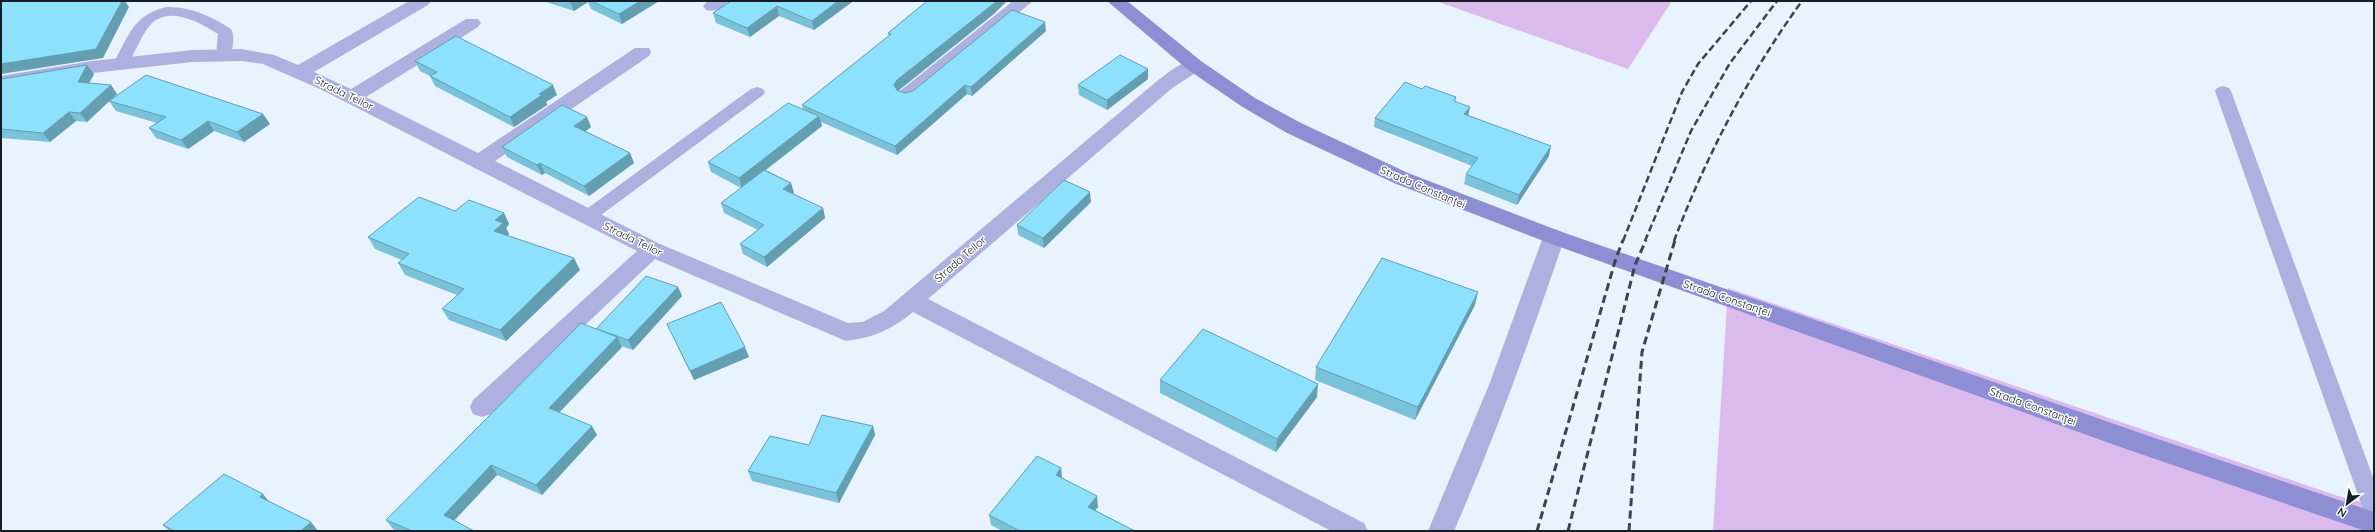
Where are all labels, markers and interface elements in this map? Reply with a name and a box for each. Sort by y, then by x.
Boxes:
street label: Strada Teilor [312,73,377,114]
street label: Strada Constanței [1378,163,1468,211]
street label: Strada Teilor [601,219,666,260]
street label: Strada Teilor [931,232,989,285]
street label: Strada Constanței [1682,276,1772,320]
street label: Strada Constanței [1988,384,2078,428]
north arrow [2327,484,2367,524]
text: N [2335,504,2349,521]

